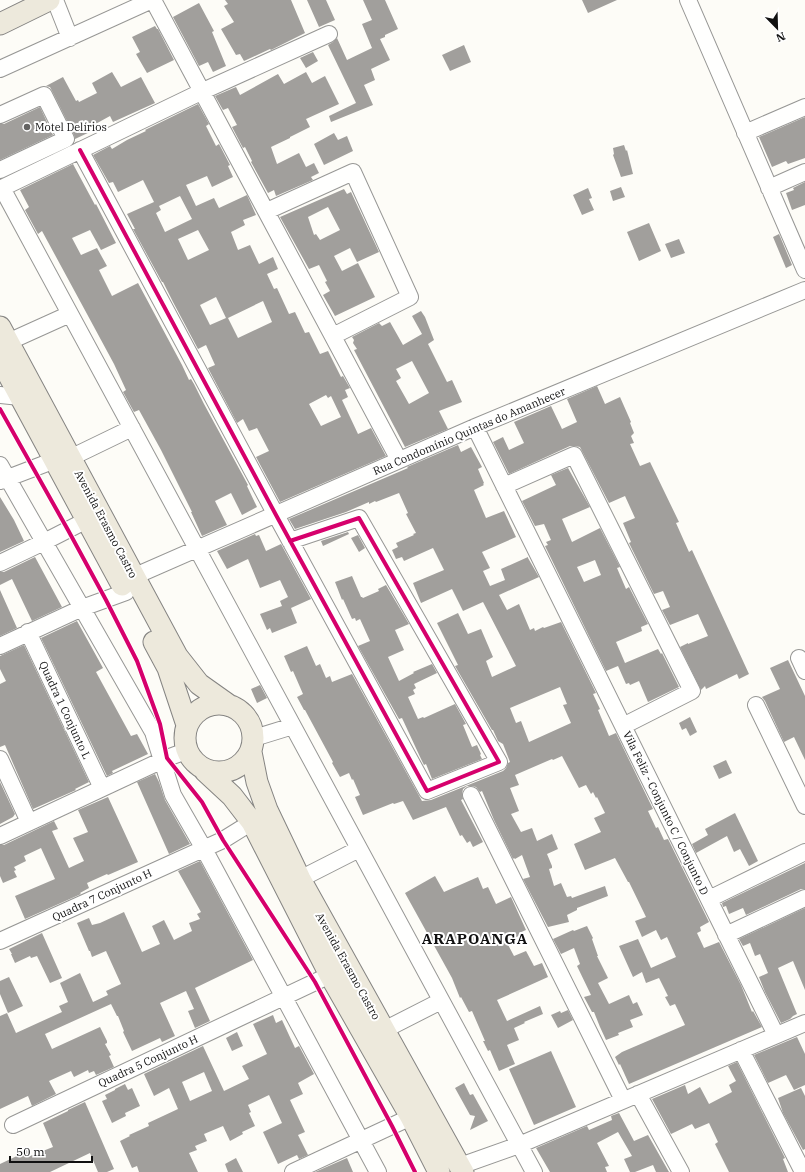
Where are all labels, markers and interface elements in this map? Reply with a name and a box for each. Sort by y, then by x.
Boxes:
north arrow [757,8,797,48]
text: N [774,29,788,45]
place label: Motel Delírios [35,120,107,134]
marker: Motel Delírios [22,122,32,132]
street label: Rua Condomínio Quintas do Amanhecer [371,384,567,478]
street label: Avenida Erasmo Castro [72,468,140,580]
street label: Quadra 1 Conjunto L [36,659,94,761]
street label: Vila Feliz - Conjunto C / Conjunto D [620,729,712,897]
street label: Quadra 7 Conjunto H [50,866,155,924]
street label: Avenida Erasmo Castro [313,910,383,1022]
district label: ARAPOANGA [422,929,528,948]
street label: Quadra 5 Conjunto H [96,1032,201,1090]
scale bar [10,1138,92,1164]
text: 50 m [16,1144,45,1159]

